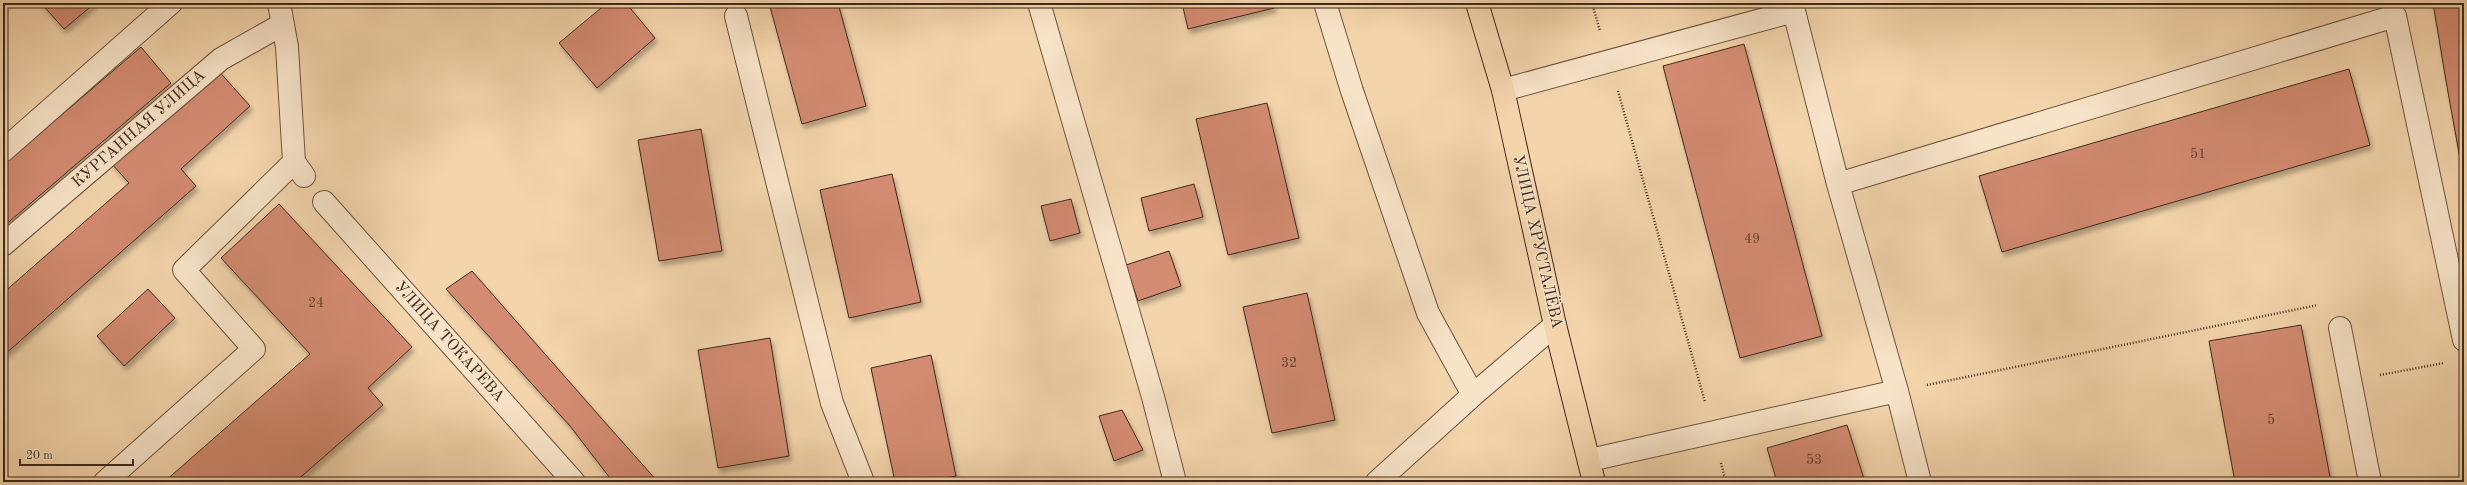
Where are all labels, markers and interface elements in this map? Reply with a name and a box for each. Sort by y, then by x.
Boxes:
street label: КУРГАННАЯ УЛИЦА [69,67,209,191]
house number: 51 [2190,147,2206,161]
street label: УЛИЦА ХРУСТАЛЁВА [1509,153,1569,330]
house number: 49 [1744,232,1760,246]
street label: УЛИЦА ТОКАРЕВА [391,279,507,405]
house number: 24 [308,296,324,310]
house number: 32 [1281,356,1297,370]
house number: 5 [2267,413,2275,427]
scale bar [20,441,133,467]
text: 20 m [26,450,53,462]
house number: 53 [1806,453,1822,467]

